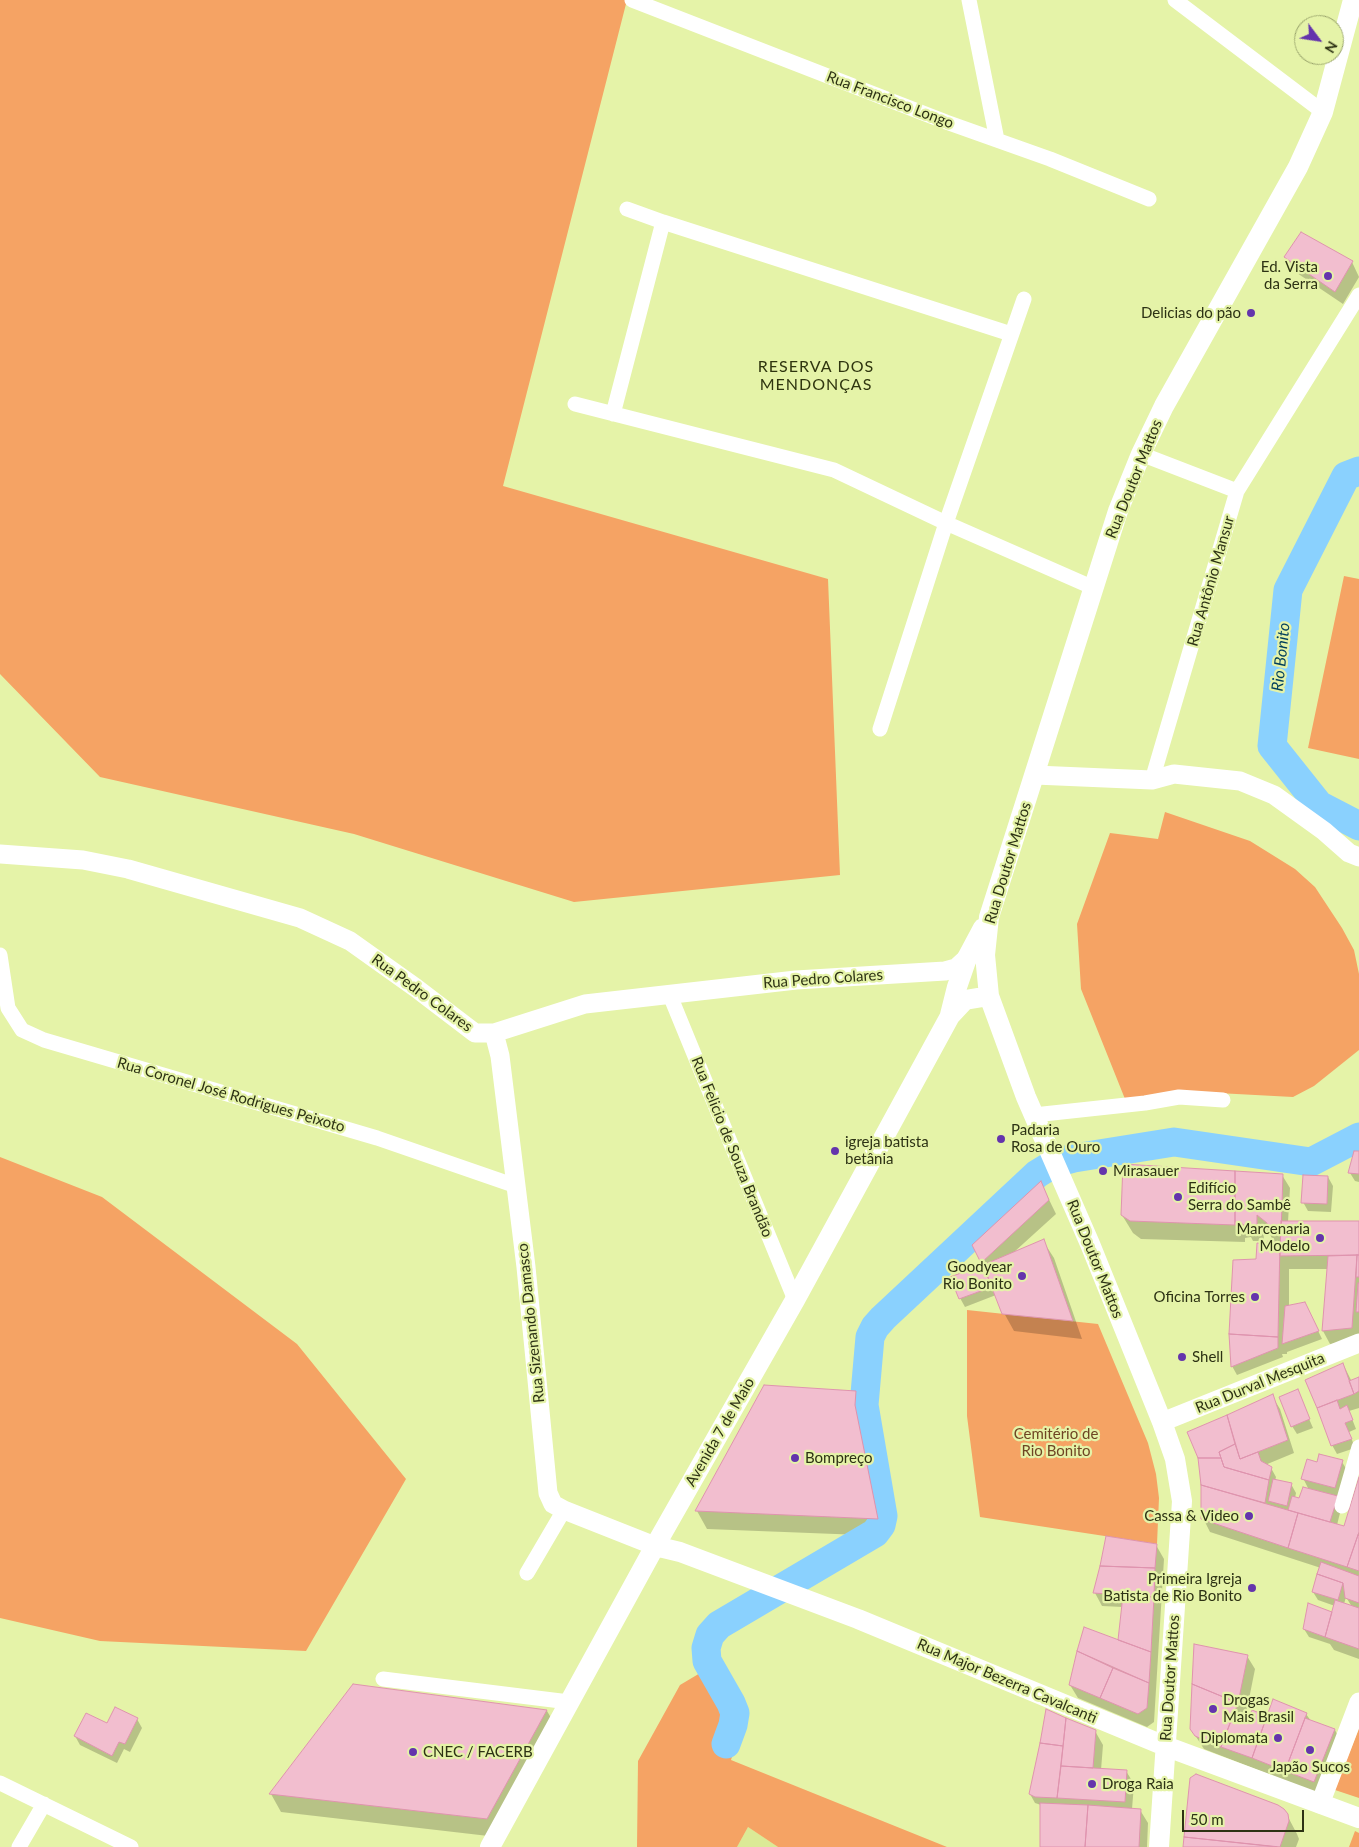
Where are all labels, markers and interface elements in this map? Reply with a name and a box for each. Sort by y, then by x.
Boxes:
north arrow [1294,15,1344,65]
text: N [1321,38,1341,56]
street label: Rua Francisco Longo [824,67,956,133]
place label: Ed. Vista da Serra [1261,258,1318,293]
marker: Ed. Vista da Serra [1322,270,1334,282]
place label: Delicias do pão [1141,304,1241,322]
marker: Delicias do pão [1245,307,1257,319]
district label: RESERVA DOS MENDONÇAS [756,357,876,395]
street label: Rua Doutor Mattos [1102,417,1166,541]
street label: Rua Antônio Mansur [1184,514,1238,648]
water label: Rio Bonito [1268,622,1294,692]
street label: Rua Doutor Mattos [981,800,1035,926]
street label: Rua Pedro Colares [368,950,476,1036]
street label: Rua Pedro Colares [762,966,884,992]
street label: Rua Coronel José Rodrigues Peixoto [115,1054,347,1136]
street label: Rua Felicio de Souza Brandão [688,1054,776,1240]
place label: Padaria Rosa de Ouro [1011,1121,1100,1156]
place label: igreja batista betânia [845,1133,929,1168]
marker: Padaria Rosa de Ouro [995,1133,1007,1145]
marker: igreja batista betânia [829,1145,841,1157]
place label: Mirasauer [1113,1162,1179,1180]
marker: Mirasauer [1097,1165,1109,1177]
place label: Edifício Serra do Sambê [1188,1179,1291,1214]
marker: Edifício Serra do Sambê [1172,1191,1184,1203]
street label: Rua Doutor Mattos [1063,1197,1127,1321]
place label: Marcenaria Modelo [1236,1220,1310,1255]
marker: Marcenaria Modelo [1314,1232,1326,1244]
street label: Rua Sizenando Damasco [514,1242,548,1404]
place label: Goodyear Rio Bonito [943,1258,1012,1293]
marker: Goodyear Rio Bonito [1016,1270,1028,1282]
place label: Oficina Torres [1153,1288,1245,1306]
marker: Oficina Torres [1249,1291,1261,1303]
place label: Shell [1192,1348,1223,1366]
street label: Rua Durval Mesquita [1193,1349,1327,1417]
marker: Shell [1176,1351,1188,1363]
street label: Avenida 7 de Maio [682,1374,758,1490]
park label: Cemitério de Rio Bonito [1014,1425,1098,1460]
place label: Bompreço [805,1449,872,1467]
marker: Bompreço [789,1452,801,1464]
place label: Cassa & Video [1144,1507,1239,1525]
marker: Cassa & Video [1243,1510,1255,1522]
place label: Primeira Igreja Batista de Rio Bonito [1103,1570,1242,1605]
marker: Primeira Igreja Batista de Rio Bonito [1246,1582,1258,1594]
street label: Rua Doutor Mattos [1157,1614,1183,1742]
street label: Rua Major Bezerra Cavalcanti [914,1635,1100,1727]
place label: Drogas Mais Brasil [1223,1691,1294,1726]
marker: Drogas Mais Brasil [1207,1703,1219,1715]
place label: Diplomata [1200,1729,1268,1747]
marker: Diplomata [1272,1732,1284,1744]
place label: CNEC / FACERB [423,1743,533,1761]
marker: Japão Sucos [1304,1744,1316,1756]
marker: CNEC / FACERB [407,1746,419,1758]
place label: Japão Sucos [1270,1758,1350,1776]
place label: Droga Raia [1102,1775,1174,1793]
marker: Droga Raia [1086,1778,1098,1790]
scale bar [1184,1800,1306,1832]
text: 50 m [1190,1810,1224,1828]

